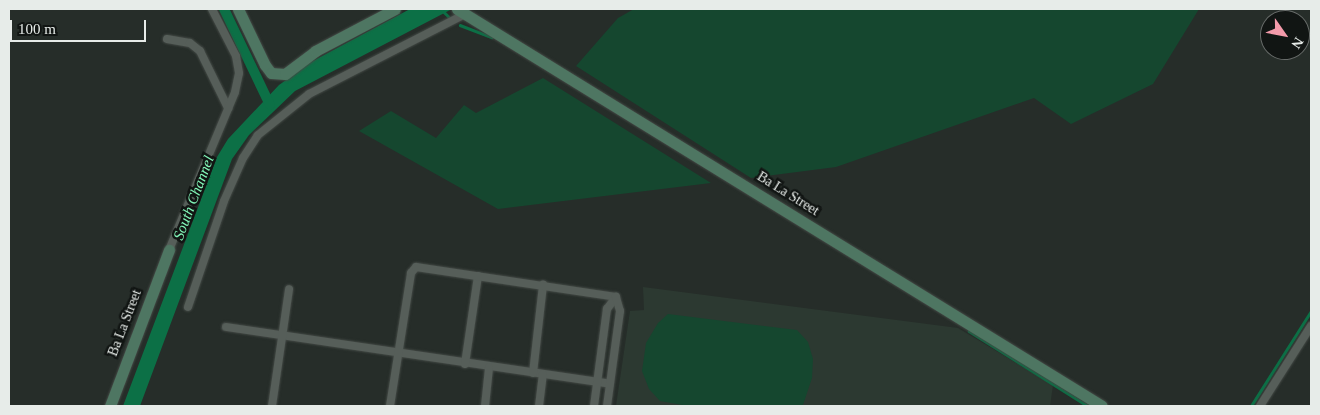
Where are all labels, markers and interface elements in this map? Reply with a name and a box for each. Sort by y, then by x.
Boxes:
scale bar [12,10,149,42]
north arrow [1260,10,1310,60]
text: 100 m [18,21,56,37]
text: N [1288,35,1306,51]
water label: South Channel [170,153,218,243]
street label: Ba La Street [754,168,822,220]
street label: Ba La Street [105,287,145,359]

